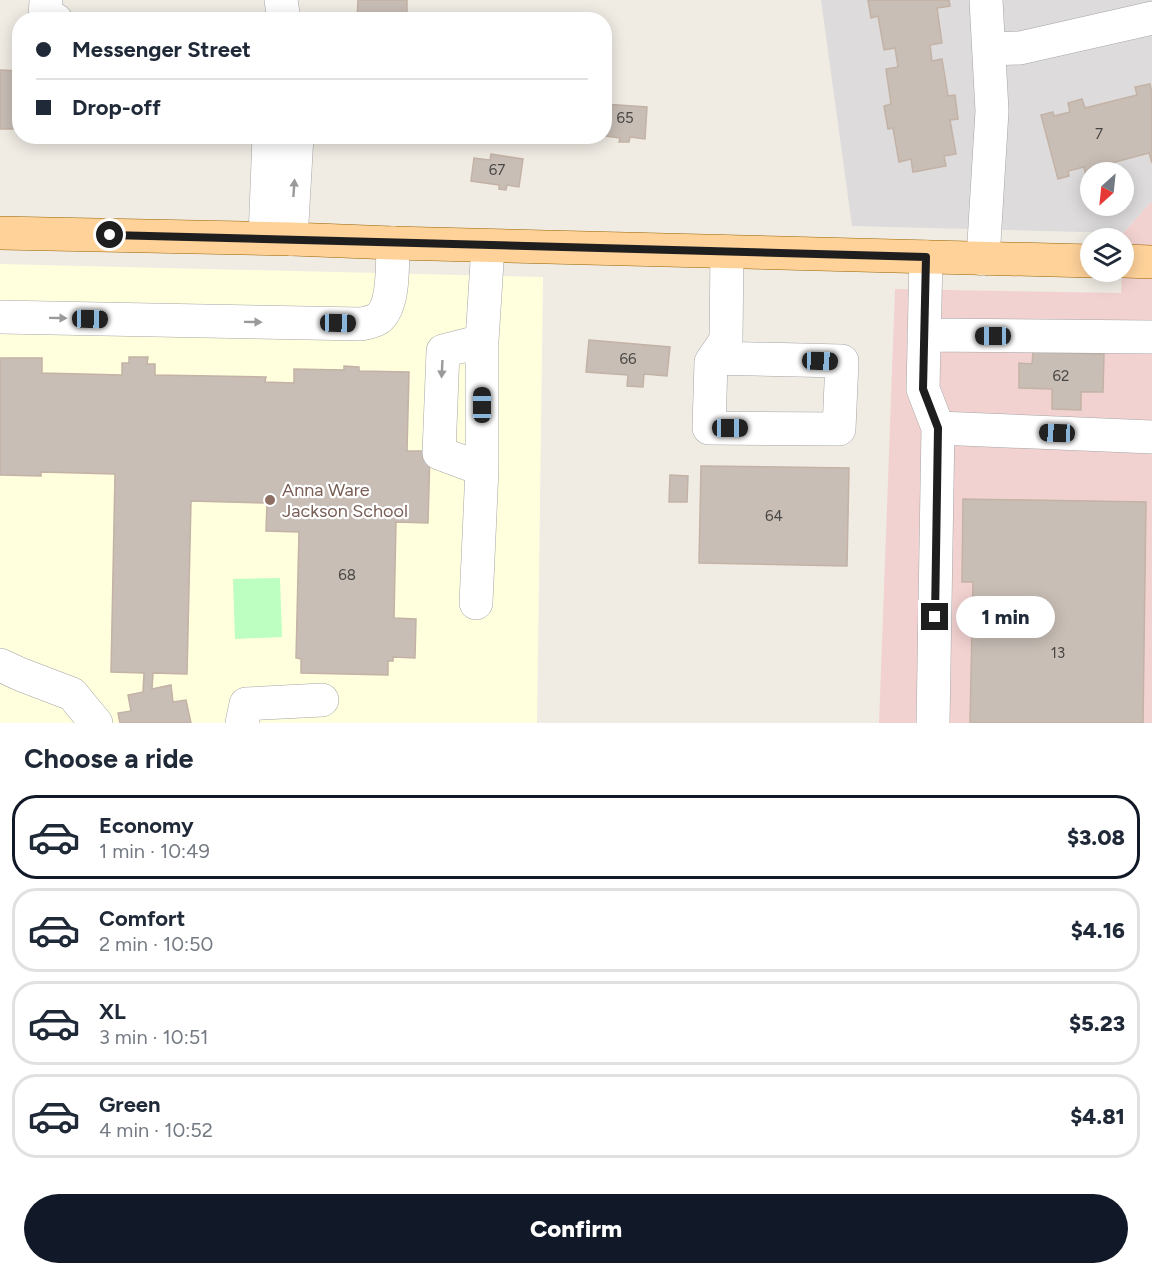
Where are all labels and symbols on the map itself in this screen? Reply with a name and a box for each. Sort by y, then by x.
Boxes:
house number: 65 [616,109,634,127]
house number: 7 [1095,125,1103,143]
house number: 67 [489,161,505,179]
north arrow [1080,162,1134,216]
one-way arrow [289,178,299,197]
route start [96,221,123,248]
car [72,310,108,328]
one-way arrow [49,313,68,323]
car [320,314,356,332]
one-way arrow [244,317,263,327]
car [975,327,1011,345]
house number: 66 [620,350,637,368]
car [802,351,838,371]
one-way arrow [438,360,447,379]
house number: 62 [1053,367,1069,385]
car [473,387,491,423]
car [712,419,748,437]
car [1039,423,1075,443]
place label: Anna Ware Jackson School [282,479,408,522]
marker: Anna Ware Jackson School [263,493,277,507]
house number: 64 [765,507,783,525]
house number: 68 [338,566,356,584]
callout: 1 min [956,596,1055,638]
route end [921,603,948,630]
house number: 13 [1051,644,1065,662]

